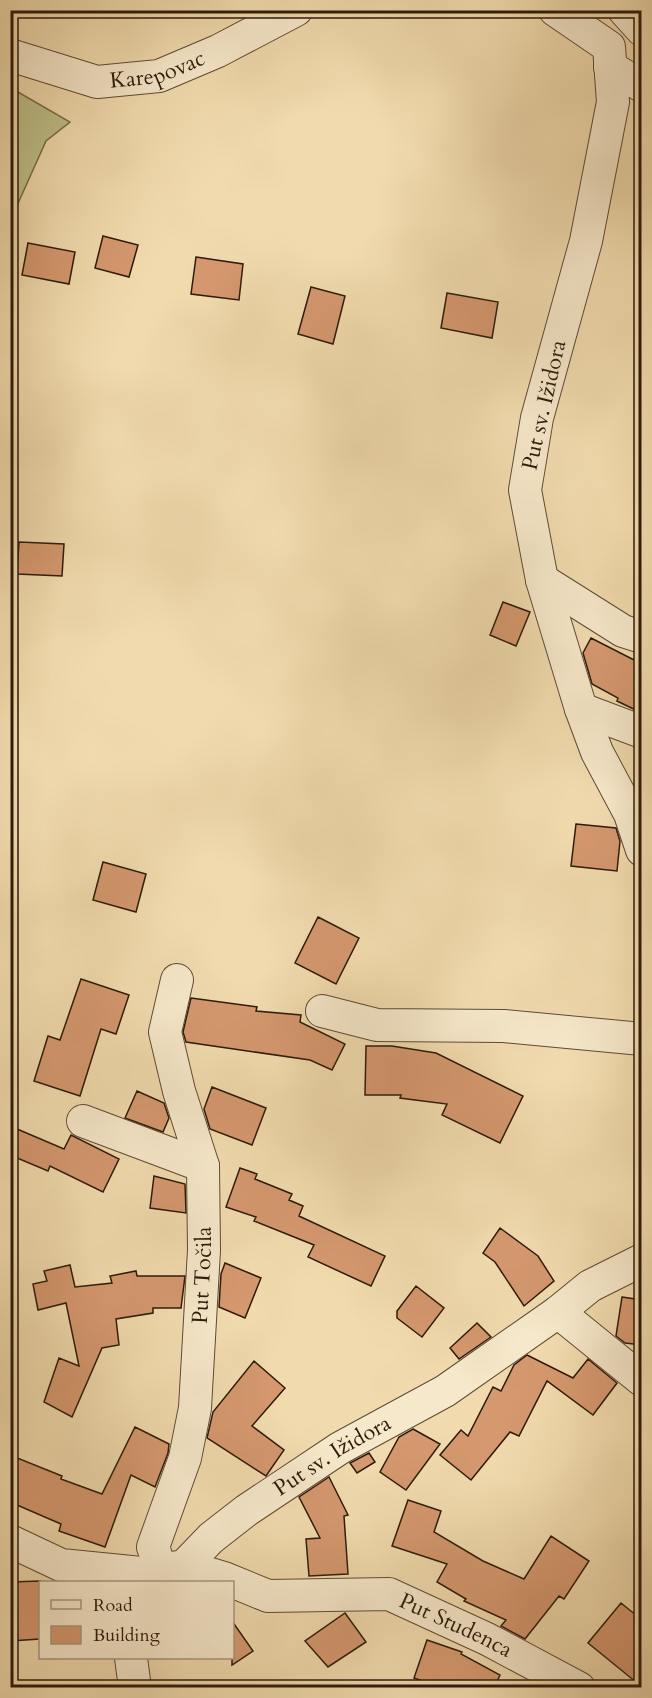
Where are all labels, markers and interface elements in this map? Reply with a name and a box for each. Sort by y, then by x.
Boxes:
street label: Karepovac [108,43,210,96]
street label: Put sv. Ižidora [514,337,574,473]
street label: Put Točila [185,1226,219,1325]
street label: Put sv. Ižidora [268,1408,397,1503]
legend [39,1581,234,1659]
street label: Put Studenca [394,1586,518,1665]
text: Road [93,1593,133,1618]
text: Building [93,1623,161,1648]

